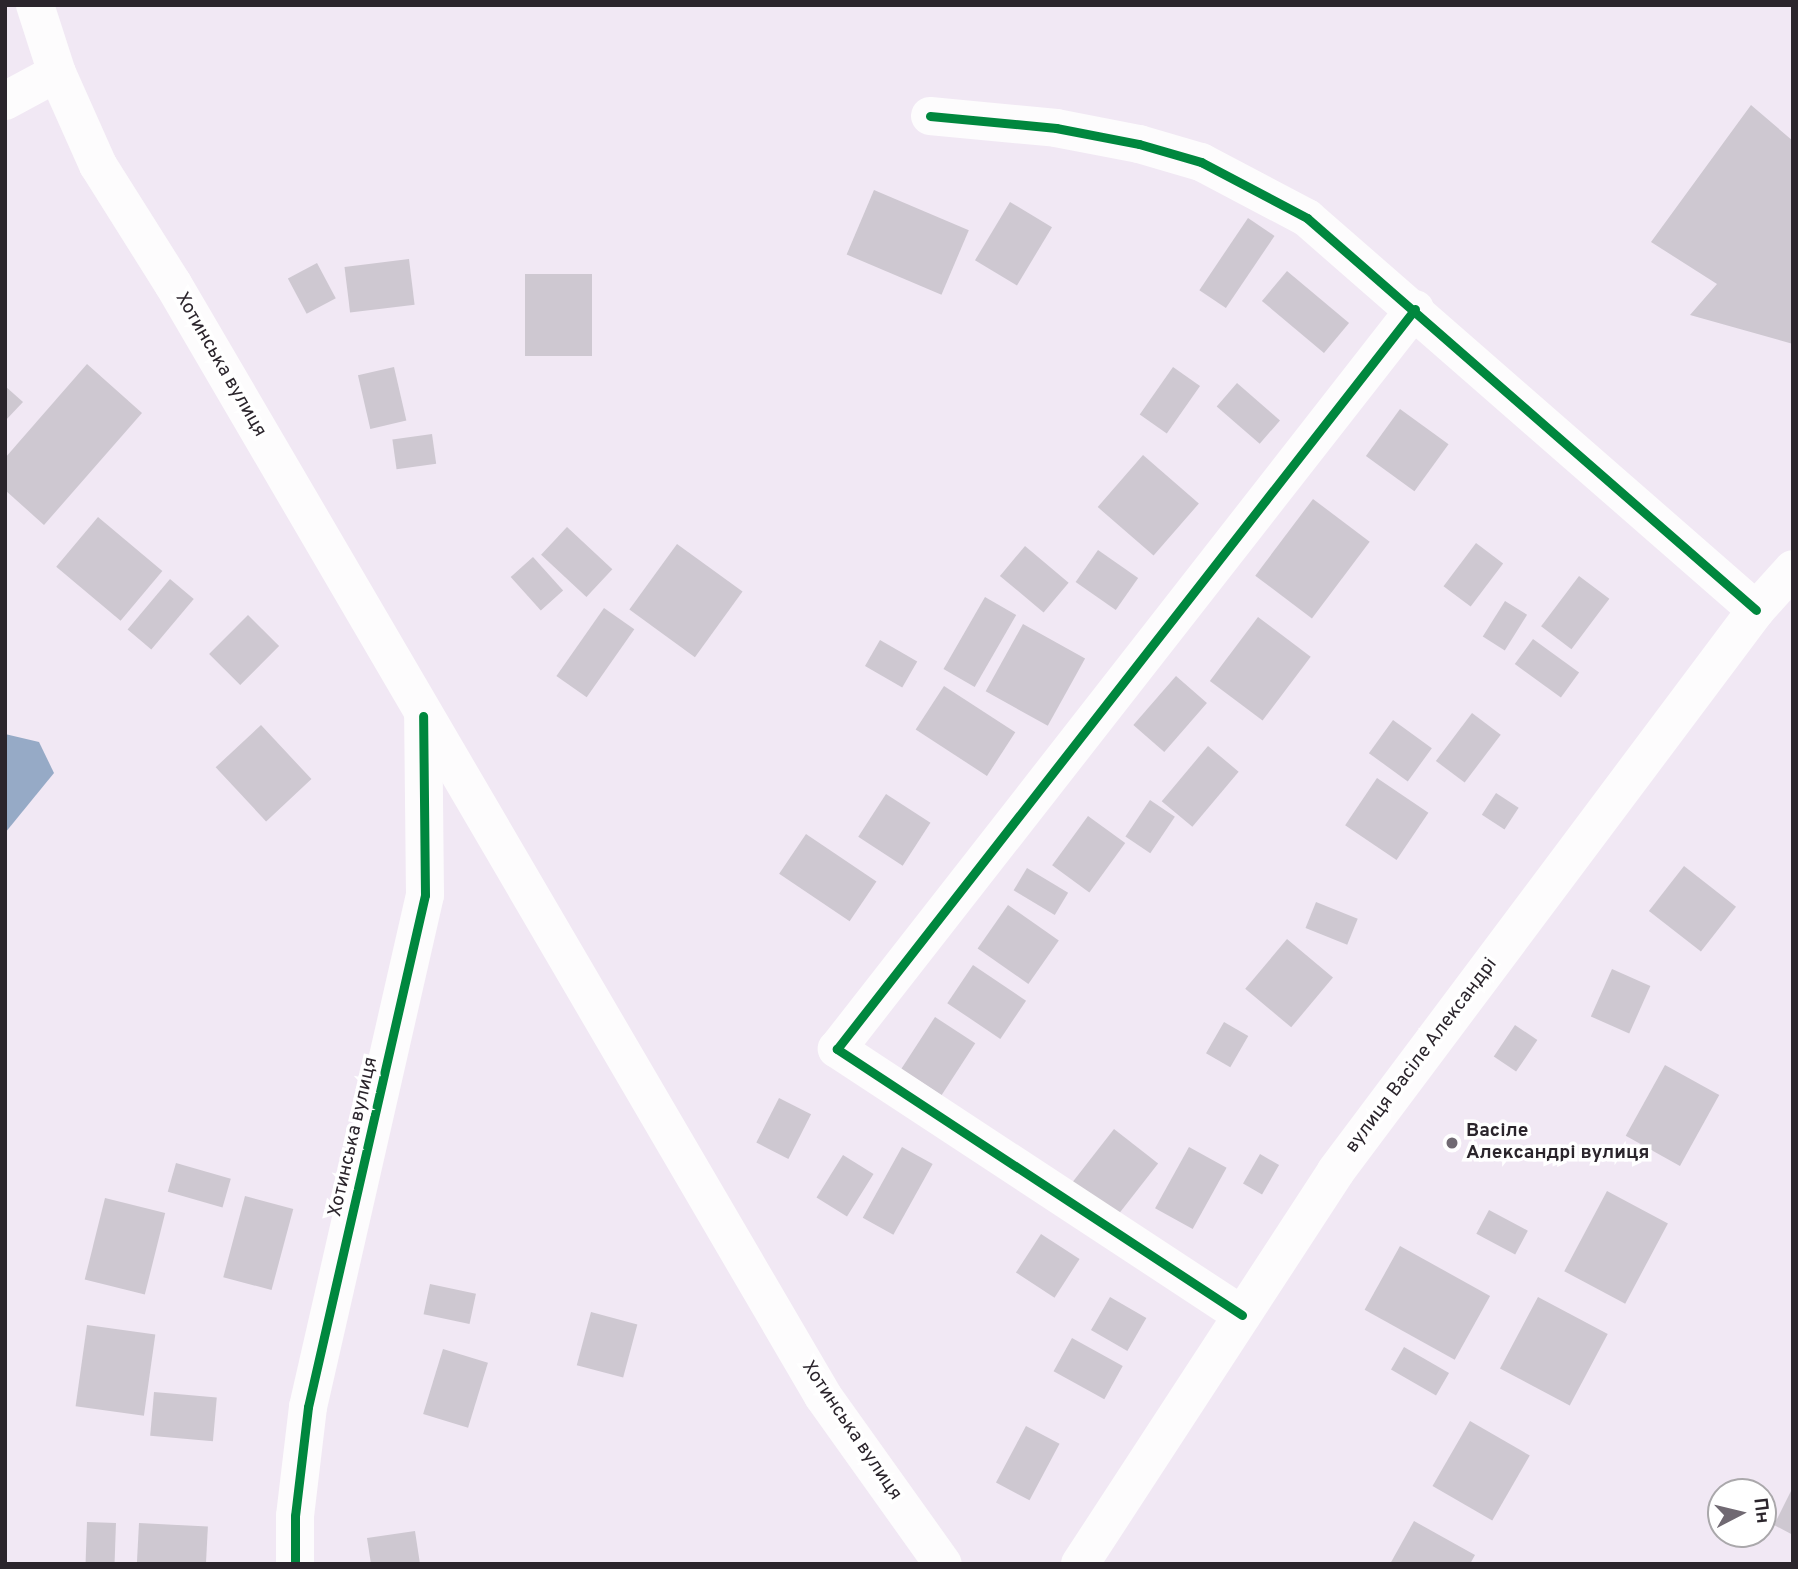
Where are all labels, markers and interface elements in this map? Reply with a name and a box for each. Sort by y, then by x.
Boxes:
street label: Хотинська вулиця [169,289,271,441]
street label: вулиця Васіле Александрі [1341,954,1503,1158]
street label: Хотинська вулиця [325,1055,383,1219]
place label: Васіле Александрі вулиця [1466,1121,1649,1165]
marker: Васіле Александрі вулиця [1444,1135,1460,1151]
street label: Хотинська вулиця [796,1357,906,1505]
north arrow [1707,1478,1777,1548]
text: Пн [1747,1496,1774,1525]

